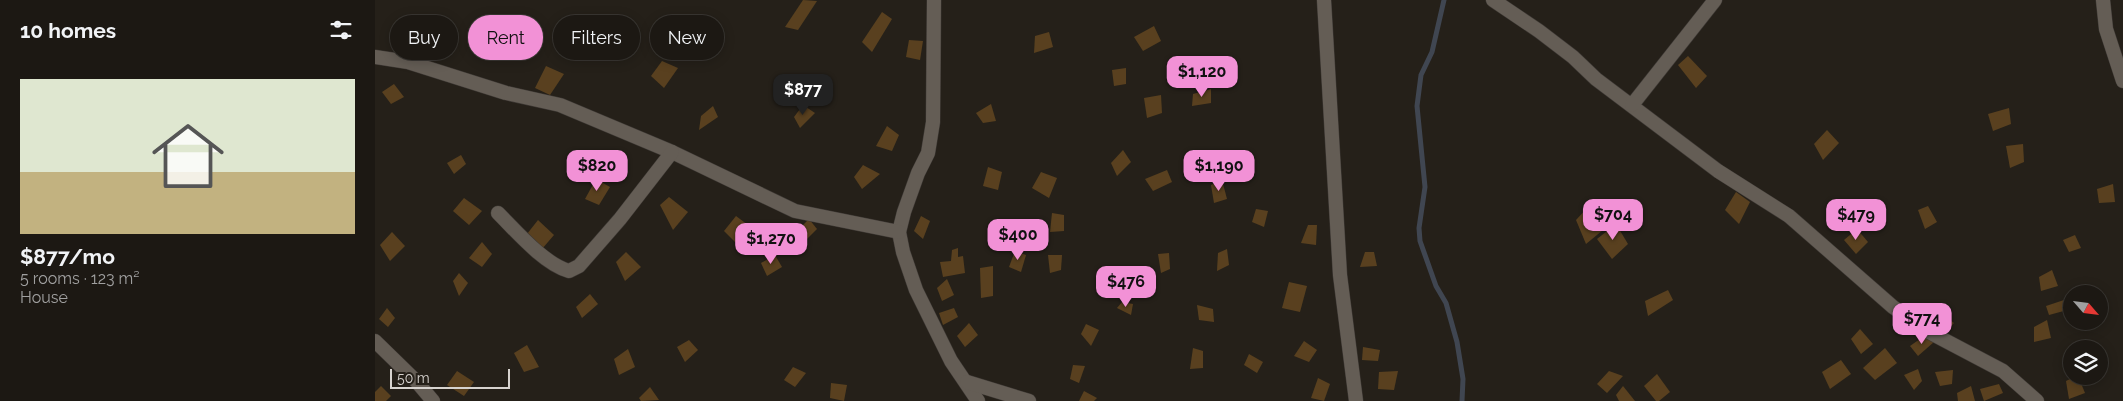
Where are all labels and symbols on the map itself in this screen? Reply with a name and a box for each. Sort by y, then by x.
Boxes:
pin: $1,120 [1161,56,1243,98]
pin: $877 [773,74,833,116]
pin: $820 [567,150,627,192]
pin: $1,190 [1178,150,1260,192]
pin: $704 [1583,198,1643,241]
pin: $479 [1826,198,1886,241]
pin: $400 [988,218,1048,261]
pin: $1,270 [730,222,812,265]
pin: $476 [1096,266,1156,308]
north arrow [2063,285,2107,330]
pin: $774 [1892,302,1952,345]
scale bar [390,366,510,389]

